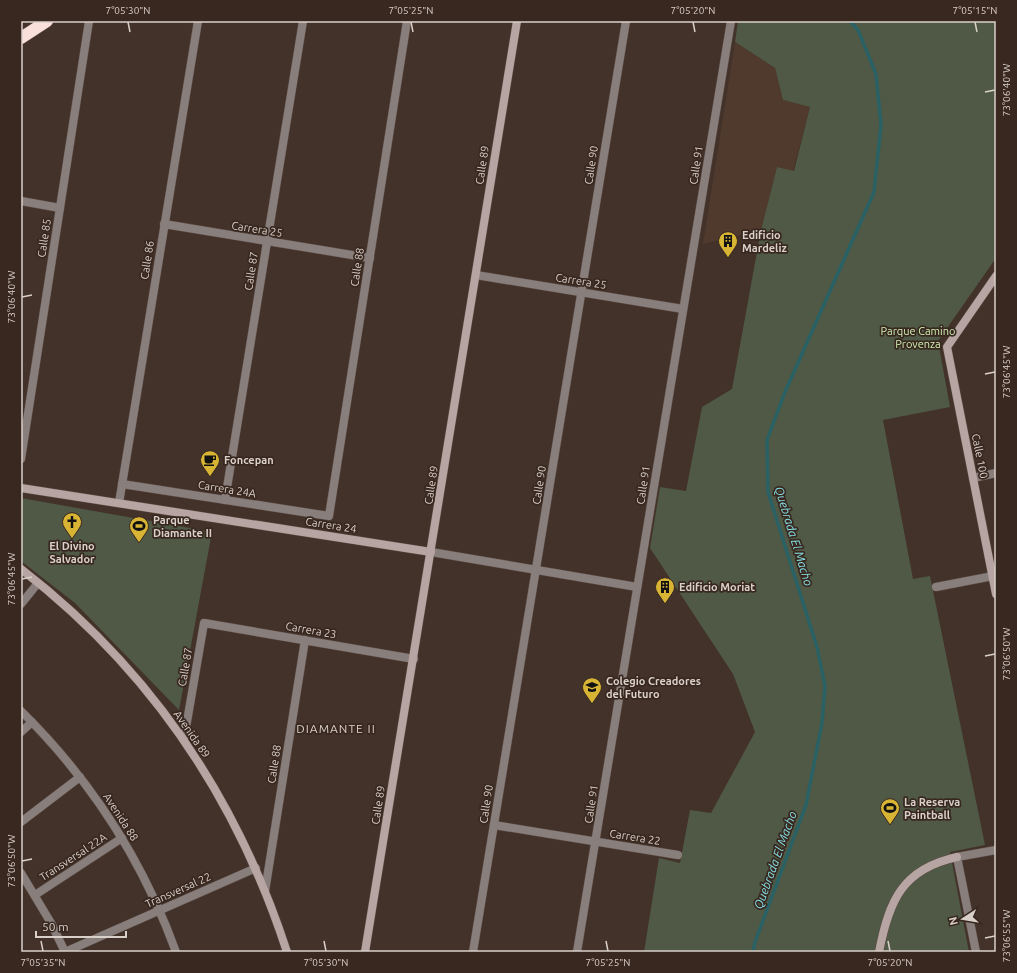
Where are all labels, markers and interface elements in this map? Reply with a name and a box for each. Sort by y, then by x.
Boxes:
text: 7°05'30"N [106,5,150,16]
text: 7°05'25"N [389,5,433,16]
text: 7°05'20"N [671,5,715,16]
text: 7°05'15"N [953,5,997,16]
text: 73°06'40"W [1001,64,1012,116]
street label: Calle 89 [473,145,491,185]
street label: Calle 90 [582,145,600,185]
street label: Calle 91 [687,145,705,185]
street label: Calle 85 [35,218,53,258]
street label: Carrera 25 [231,219,283,239]
place label: Edificio Mardeliz [742,229,788,254]
building icon: Edificio Mardeliz [717,230,739,258]
street label: Calle 86 [138,240,156,280]
street label: Calle 88 [348,247,366,287]
street label: Calle 87 [242,251,260,291]
text: 73°06'40"W [6,271,17,323]
street label: Carrera 25 [555,271,607,291]
park label: Parque Camino Provenza [881,325,955,350]
text: 73°06'45"W [1001,346,1012,398]
street label: Calle 100 [970,433,990,479]
cafe icon: Foncepan [199,449,221,477]
place label: Foncepan [224,454,274,466]
street label: Calle 89 [422,465,440,505]
street label: Calle 90 [530,465,548,505]
street label: Calle 91 [634,465,652,505]
street label: Carrera 24A [197,478,258,500]
water label: Quebrada El Macho [773,485,815,588]
church icon: El Divino Salvador [61,511,83,539]
place label: Parque Diamante II [153,514,212,539]
sports icon: Parque Diamante II [128,515,150,543]
street label: Carrera 24 [305,515,357,535]
place label: El Divino Salvador [49,540,95,565]
text: 73°06'45"W [6,553,17,605]
building icon: Edificio Moriat [654,576,676,604]
place label: Edificio Moriat [679,581,755,593]
street label: Carrera 23 [285,620,337,640]
text: 73°06'50"W [1001,628,1012,680]
street label: Calle 87 [176,647,194,687]
place label: Colegio Creadores del Futuro [606,675,701,700]
school or university icon: Colegio Creadores del Futuro [581,676,603,704]
street label: Avenida 89 [171,708,213,760]
district label: DIAMANTE II [296,722,376,735]
street label: Calle 88 [265,744,283,784]
street label: Calle 90 [477,784,495,824]
street label: Calle 91 [582,784,600,824]
street label: Calle 89 [369,785,387,825]
street label: Avenida 88 [101,791,141,843]
place label: La Reserva Paintball [904,796,960,821]
sports icon: La Reserva Paintball [879,797,901,825]
water label: Quebrada El Macho [751,809,799,911]
street label: Carrera 22 [609,827,661,847]
street label: Transversal 22A [37,830,110,883]
text: 73°06'50"W [6,835,17,887]
street label: Transversal 22 [143,870,213,910]
north arrow [943,899,983,939]
text: 73°06'55"W [1001,910,1012,962]
scale bar [36,913,126,939]
text: N [946,916,960,926]
text: 50 m [42,920,69,933]
text: 7°05'35"N [21,957,65,968]
text: 7°05'30"N [304,957,348,968]
text: 7°05'25"N [586,957,630,968]
text: 7°05'20"N [868,957,912,968]

